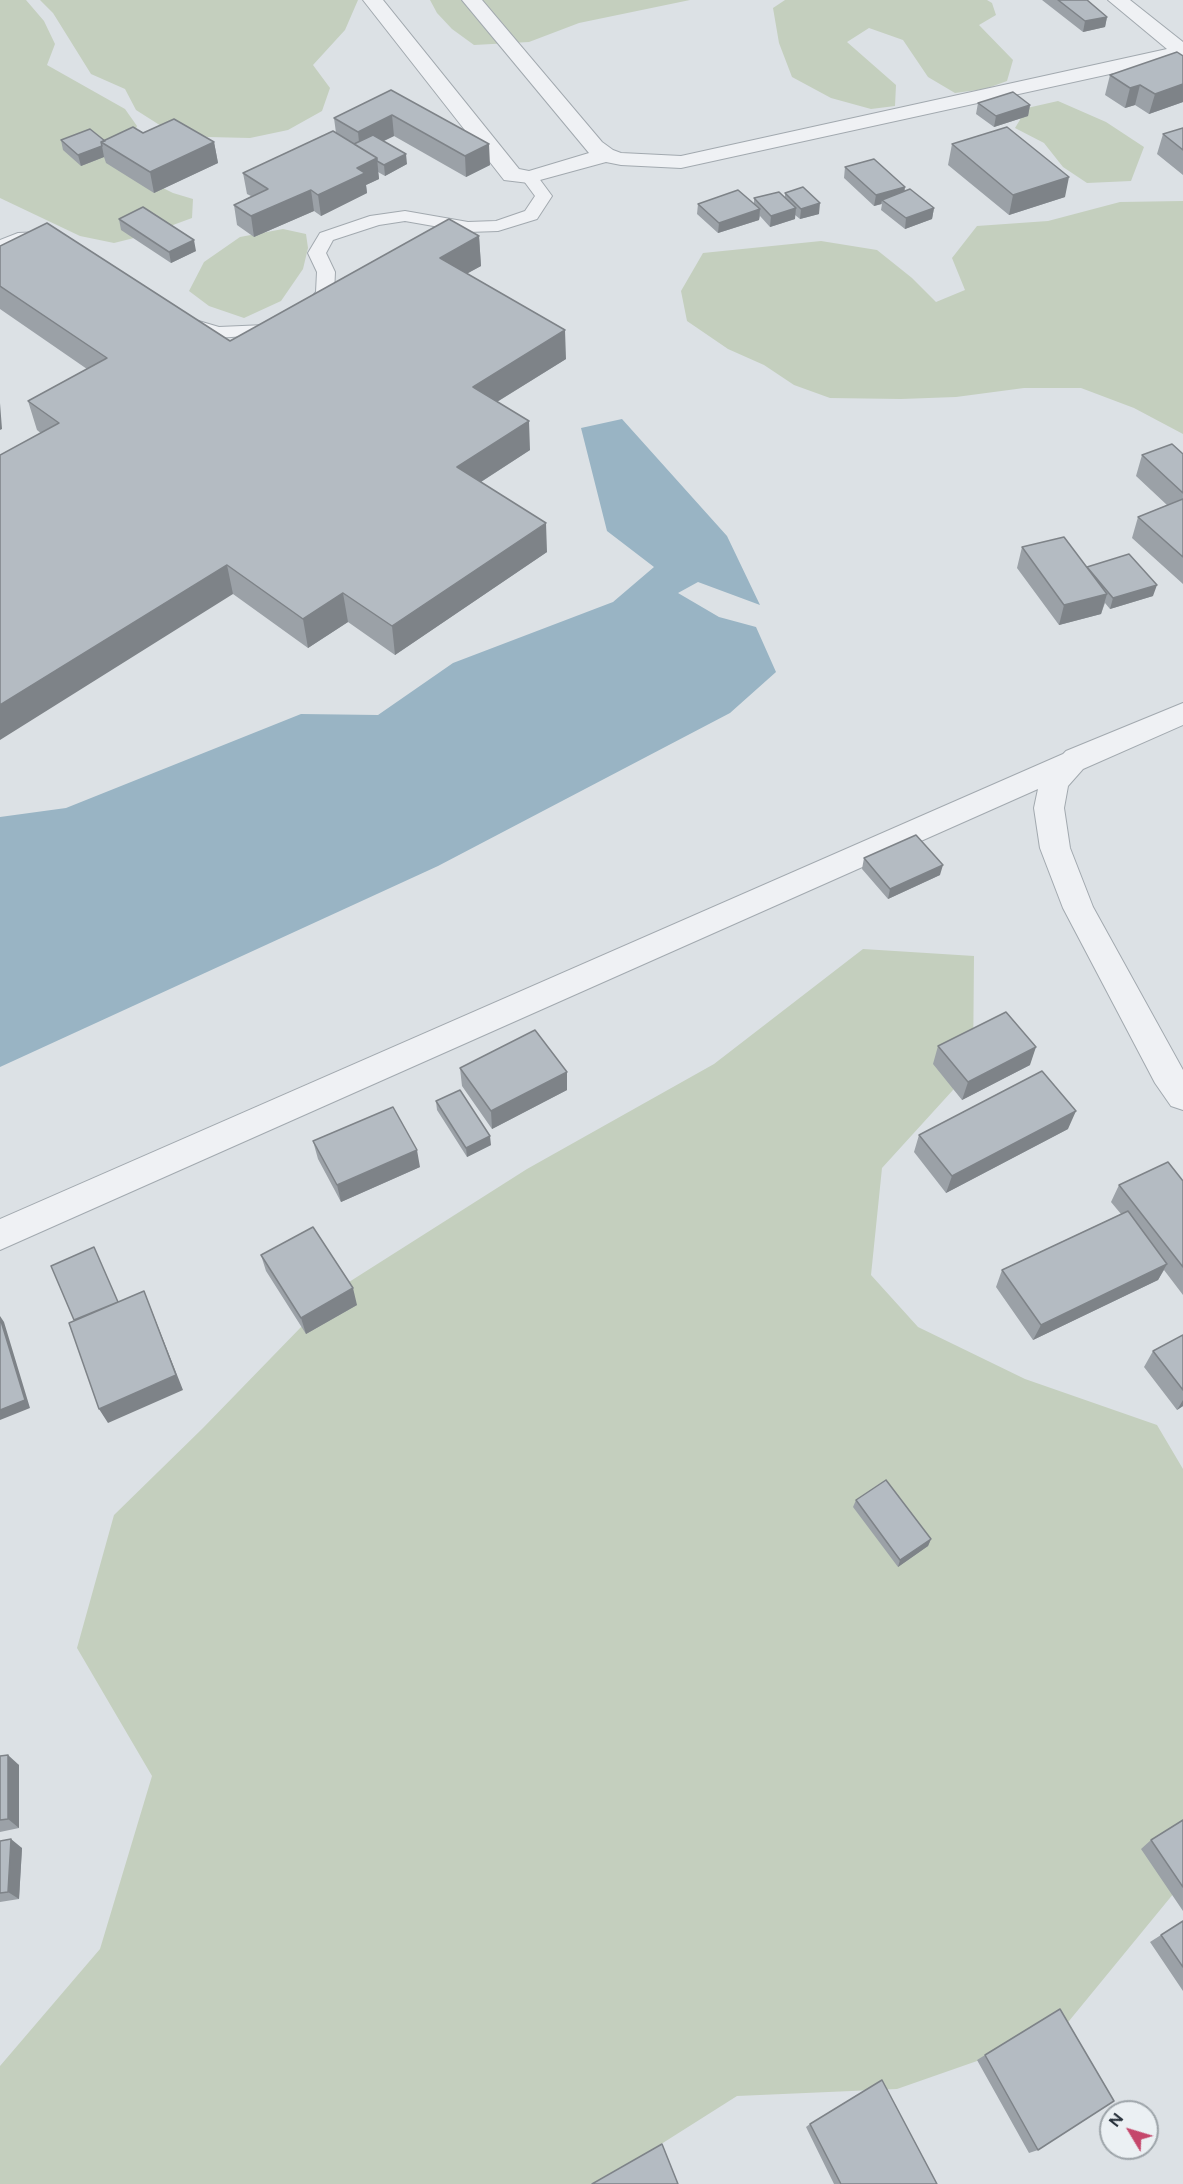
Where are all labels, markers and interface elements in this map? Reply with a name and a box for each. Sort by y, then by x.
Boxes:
north arrow [1099,2100,1159,2160]
text: N [1105,2109,1127,2131]

